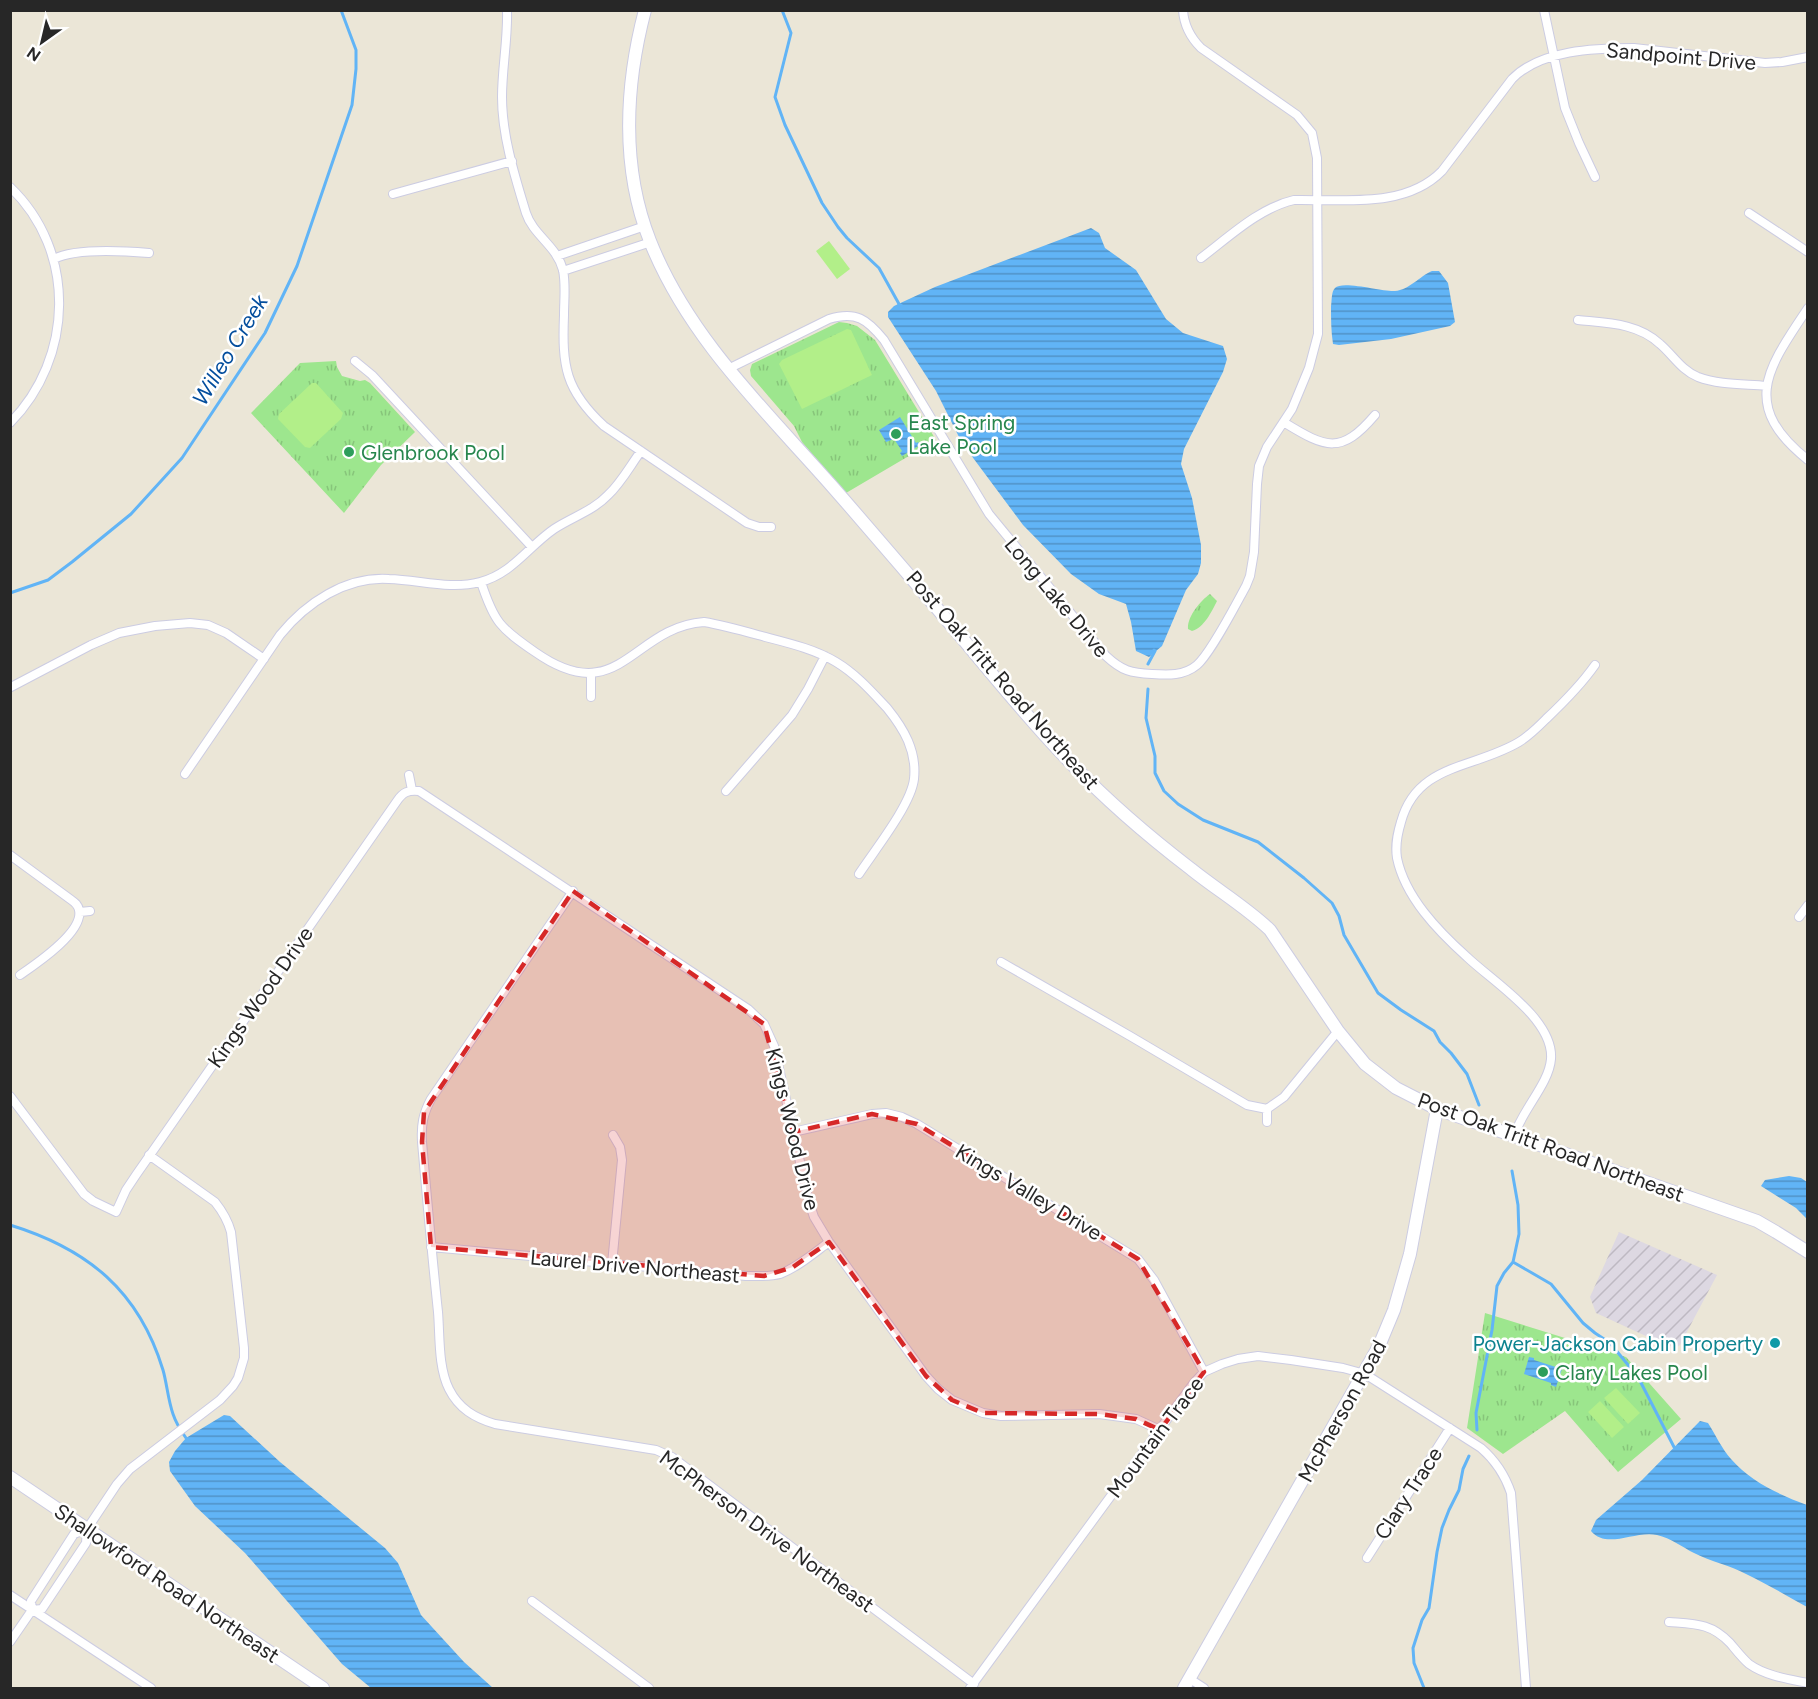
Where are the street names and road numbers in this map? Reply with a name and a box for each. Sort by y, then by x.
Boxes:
street label: Sandpoint Drive [1605,37,1757,75]
street label: Long Lake Drive [999,532,1115,662]
street label: Post Oak Tritt Road Northeast [901,566,1105,795]
street label: Kings Wood Drive [202,922,318,1072]
street label: Kings Wood Drive [761,1045,825,1213]
street label: Post Oak Tritt Road Northeast [1414,1087,1688,1207]
street label: Kings Valley Drive [951,1138,1107,1246]
street label: Laurel Drive Northeast [529,1244,741,1288]
street label: McPherson Road [1293,1336,1391,1486]
street label: Mountain Trace [1101,1372,1209,1502]
street label: Clary Trace [1369,1442,1447,1544]
street label: McPherson Drive Northeast [655,1445,879,1617]
street label: Shallowford Road Northeast [50,1498,284,1668]

